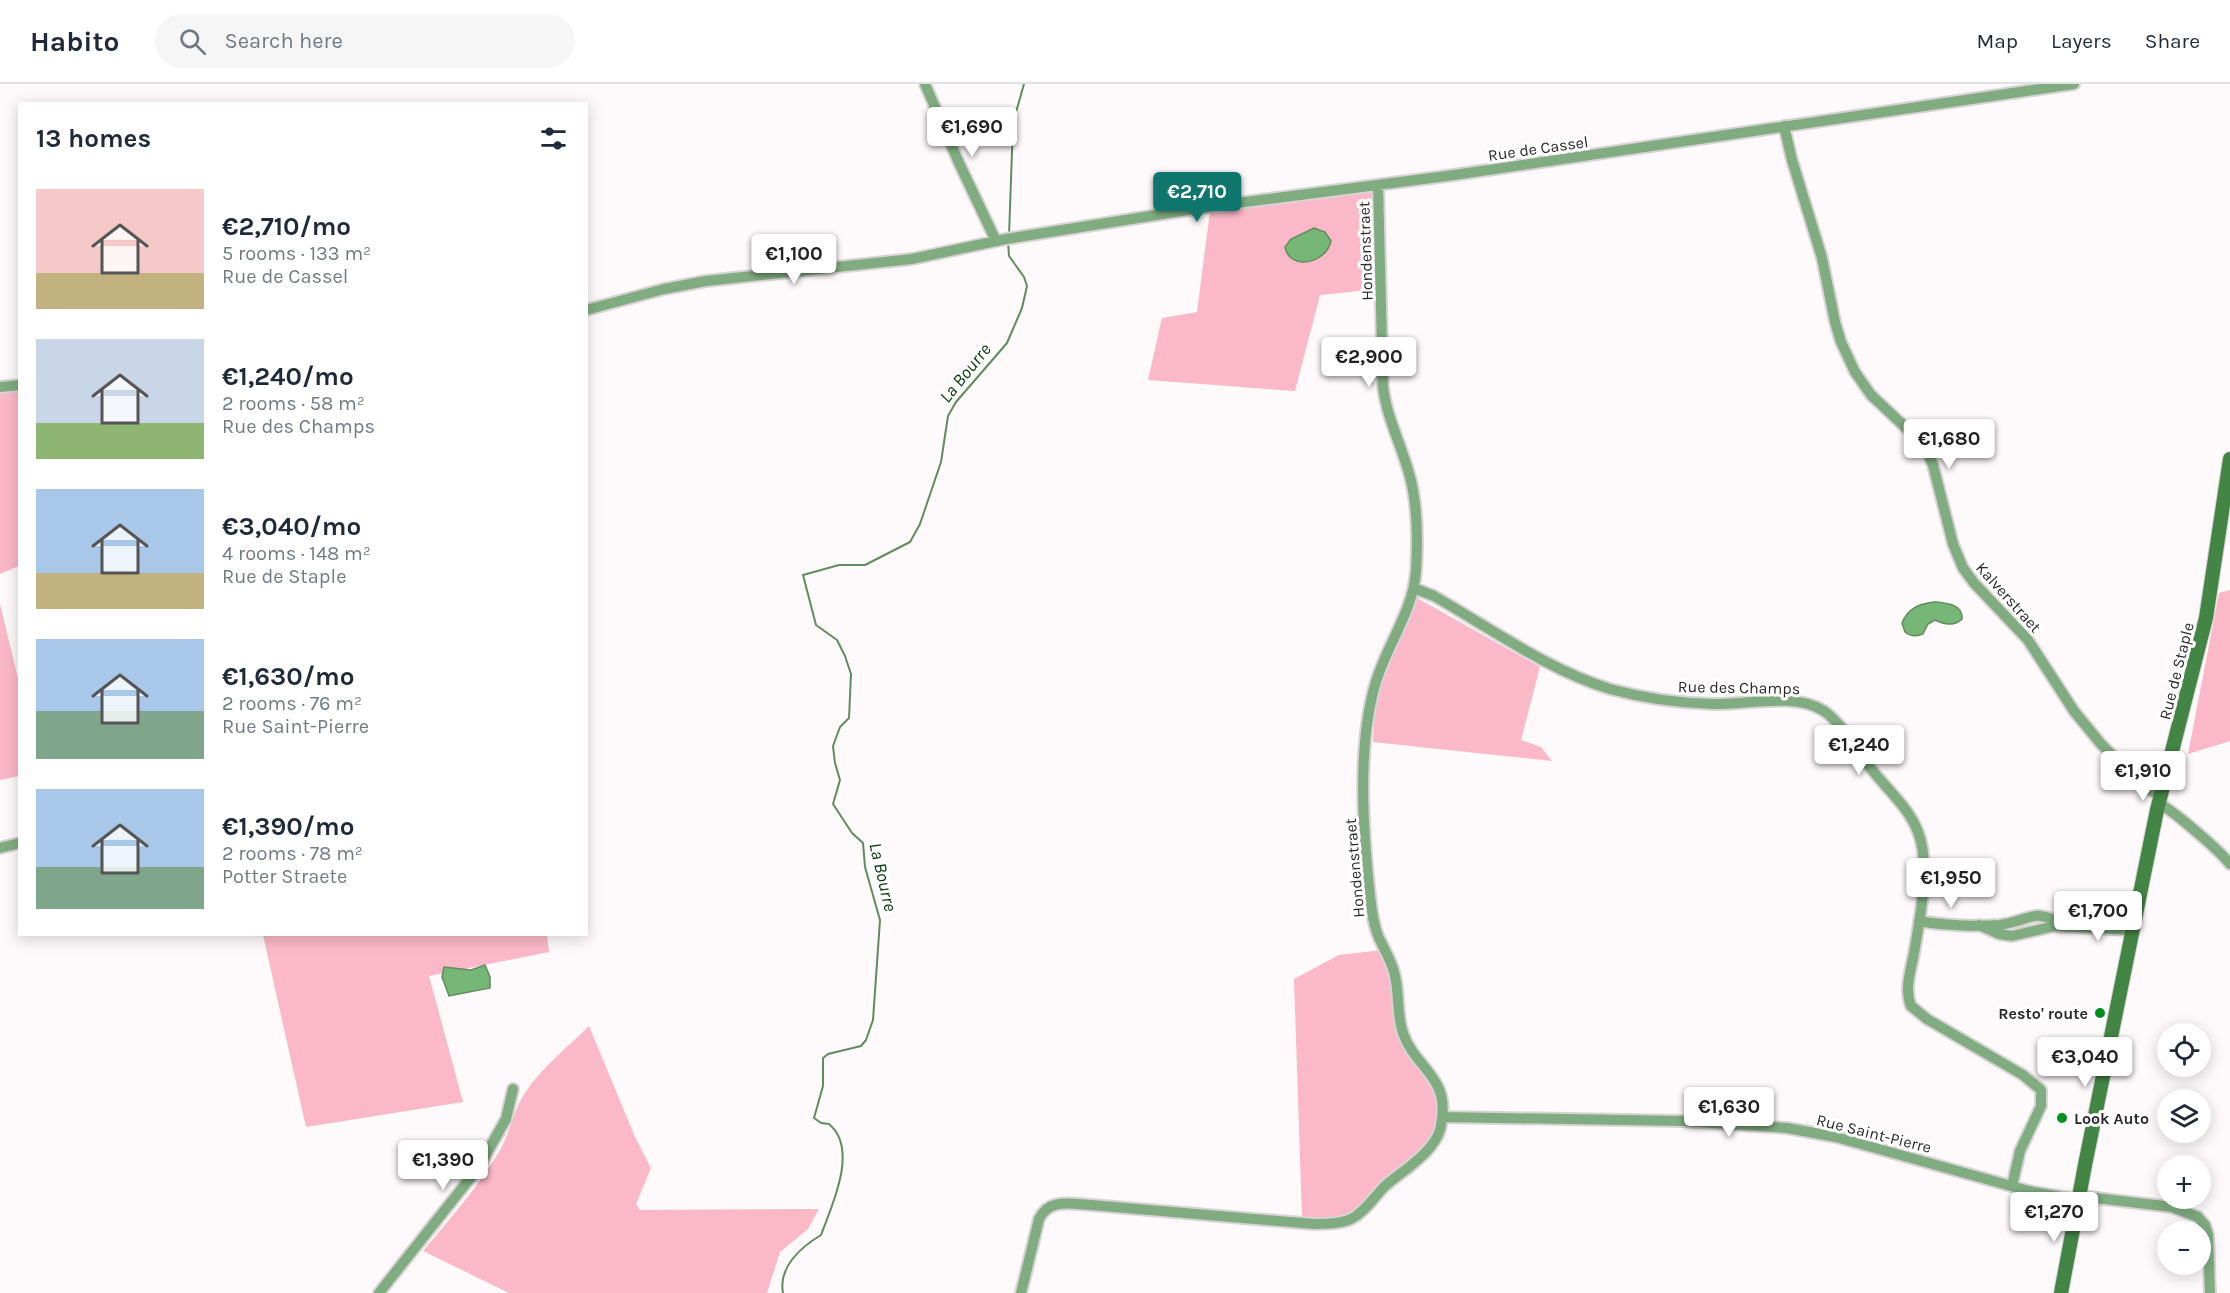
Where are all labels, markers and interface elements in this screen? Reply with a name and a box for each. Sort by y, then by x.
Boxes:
search box [155,14,575,68]
text: Habito [30,25,119,58]
icon: search [176,25,209,58]
text: Search here [224,28,343,54]
text: Map [1976,29,2018,53]
text: Layers [2051,29,2112,53]
text: Share [2145,29,2200,53]
pin: €1,690 [923,107,1021,158]
text: €1,690 [941,115,1003,138]
icon: filters [537,122,570,155]
text: 13 homes [36,123,151,154]
street label: Rue de Cassel [1487,132,1589,165]
pin: €2,710 [1148,172,1246,223]
text: €2,710 [1167,180,1227,203]
street label: Hondenstraet [1354,201,1377,301]
text: €2,710/mo [222,211,351,242]
icon: home [84,213,156,285]
pin: €1,100 [745,234,843,285]
text: 5 rooms · 133 m² [222,242,371,265]
text: €1,100 [765,242,823,265]
text: Rue de Cassel [222,265,348,288]
pin: €2,900 [1320,337,1418,388]
water label: La Bourre [934,339,996,407]
text: €2,900 [1335,345,1403,368]
text: €1,240/mo [222,361,354,392]
icon: home [84,363,156,435]
text: 2 rooms · 58 m² [222,392,365,415]
text: Rue des Champs [222,415,375,438]
pin: €1,680 [1900,419,1998,470]
text: €1,680 [1918,427,1980,450]
text: €3,040/mo [222,511,361,542]
icon: home [84,513,156,585]
text: 4 rooms · 148 m² [222,542,371,565]
street label: Kalverstraet [1972,558,2045,636]
text: Rue de Staple [222,565,346,588]
street label: Rue de Staple [2155,621,2198,722]
text: €1,630/mo [222,661,354,692]
icon: home [84,663,156,735]
street label: Rue des Champs [1678,677,1800,698]
text: 2 rooms · 76 m² [222,692,362,715]
text: Rue Saint-Pierre [222,715,369,738]
pin: €1,240 [1810,725,1908,776]
text: €1,240 [1828,733,1890,756]
pin: €1,910 [2094,751,2192,802]
text: €1,910 [2115,759,2171,782]
text: €1,390/mo [222,811,354,842]
icon: home [84,813,156,885]
street label: Hondenstraet [1341,817,1368,918]
water label: La Bourre [864,840,902,914]
text: 2 rooms · 78 m² [222,842,363,865]
pin: €1,950 [1902,858,2000,909]
text: Potter Straete [222,865,347,888]
text: €1,950 [1920,866,1982,889]
pin: €1,700 [2049,891,2147,942]
text: €1,700 [2068,899,2128,922]
place label: Resto' route [1998,1004,2088,1023]
marker: Resto' route [2093,1006,2107,1020]
map controls [2157,1023,2211,1275]
button: locate [2157,1023,2211,1077]
pin: €3,040 [2036,1037,2134,1088]
text: €3,040 [2051,1045,2119,1068]
pin: €1,630 [1680,1087,1778,1138]
button: layers [2157,1089,2211,1143]
text: €1,630 [1698,1095,1760,1118]
place label: Look Auto [2074,1109,2149,1128]
street label: Rue Saint-Pierre [1815,1110,1933,1157]
marker: Look Auto [2055,1111,2069,1125]
pin: €1,390 [394,1140,492,1191]
text: €1,390 [412,1148,474,1171]
button: + [2157,1155,2211,1209]
pin: €1,270 [2005,1192,2103,1243]
text: €1,270 [2024,1200,2084,1223]
button: − [2157,1221,2211,1275]

